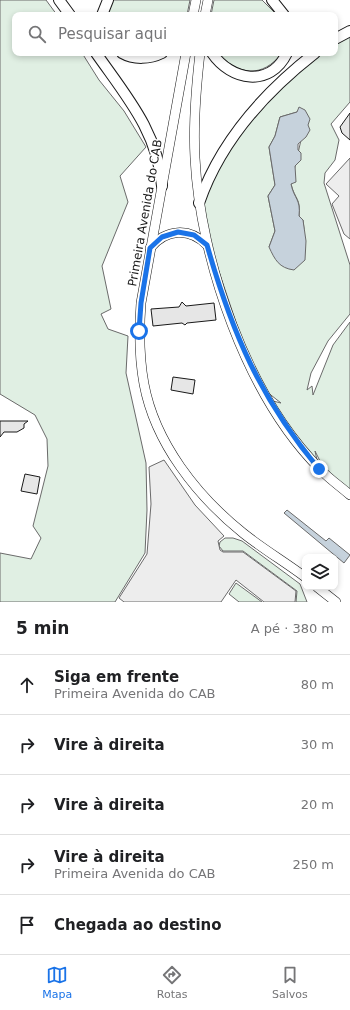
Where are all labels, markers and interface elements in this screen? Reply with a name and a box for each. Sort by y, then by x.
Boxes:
search box [12,12,338,56]
icon: search [26,23,48,45]
text: Pesquisar aqui [58,25,167,43]
street label: Primeira Avenida do CAB [125,138,165,288]
route start [130,322,148,340]
route end [310,460,328,478]
map controls [302,554,338,590]
button: layers [302,554,338,590]
text: 5 min [16,618,69,638]
text: A pé · 380 m [251,621,334,636]
text: Siga em frente [54,668,179,686]
icon: ahead [16,674,38,696]
text: 80 m [301,677,334,692]
text: Primeira Avenida do CAB [54,686,216,701]
icon: right [16,734,38,756]
text: Vire à direita [54,736,165,754]
text: 30 m [301,737,334,752]
icon: right [16,794,38,816]
text: Vire à direita [54,796,165,814]
text: 20 m [301,797,334,812]
text: Vire à direita [54,848,165,866]
icon: right [16,854,38,876]
text: 250 m [292,857,334,872]
text: Primeira Avenida do CAB [54,866,216,881]
icon: arrive [16,914,38,936]
text: Chegada ao destino [54,916,222,934]
tab: Mapa [42,964,72,1001]
tab: Rotas [157,964,187,1001]
tab: Salvos [272,964,308,1001]

